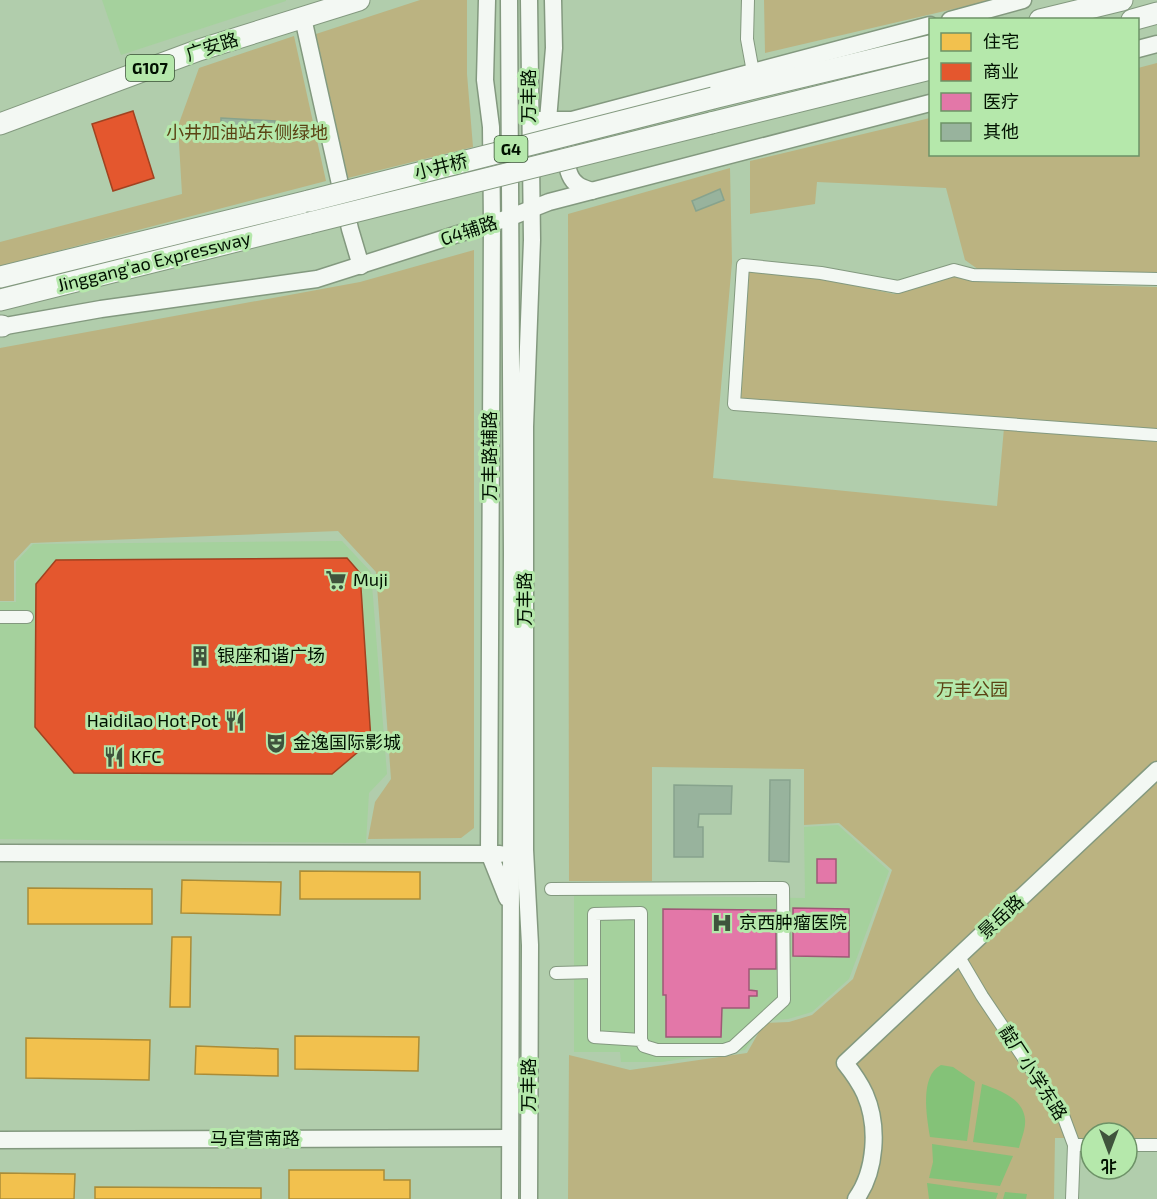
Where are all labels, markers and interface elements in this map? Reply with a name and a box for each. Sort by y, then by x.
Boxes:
legend [929,18,1139,156]
street label: 广安路 [183,27,241,65]
text: 住宅 [983,30,1019,52]
road number: G107 [126,55,174,81]
text: 商业 [983,60,1019,82]
street label: 万丰路 [517,69,539,123]
text: 医疗 [983,90,1019,112]
text: 其他 [983,120,1019,142]
park label: 小井加油站东侧绿地 [166,121,328,143]
road number: G4 [494,136,528,162]
street label: 小井桥 [412,149,470,183]
street label: G4辅路 [438,211,500,250]
street label: Jinggang'ao Expressway [55,226,253,296]
street label: 万丰路辅路 [478,411,500,501]
supermarket icon: Muji [324,568,348,592]
place label: Muji [353,568,388,590]
street label: 万丰路 [513,572,535,626]
building icon: 银座和谐广场 [188,644,212,668]
place label: 银座和谐广场 [217,644,325,666]
park label: 万丰公园 [936,678,1008,700]
place label: Haidilao Hot Pot [87,709,218,731]
restaurant icon: Haidilao Hot Pot [223,709,247,733]
theatre icon: 金逸国际影城 [264,731,288,755]
place label: 金逸国际影城 [293,731,401,753]
restaurant icon: KFC [102,745,126,769]
place label: KFC [131,745,161,767]
street label: 景岳路 [973,890,1028,943]
hospital icon: 京西肿瘤医院 [710,911,734,935]
place label: 京西肿瘤医院 [739,911,847,933]
street label: 靛厂小学东路 [995,1021,1072,1124]
street label: 万丰路 [517,1058,539,1112]
north arrow [1079,1121,1139,1181]
street label: 马官营南路 [210,1127,300,1149]
text: 北 [1101,1157,1117,1176]

